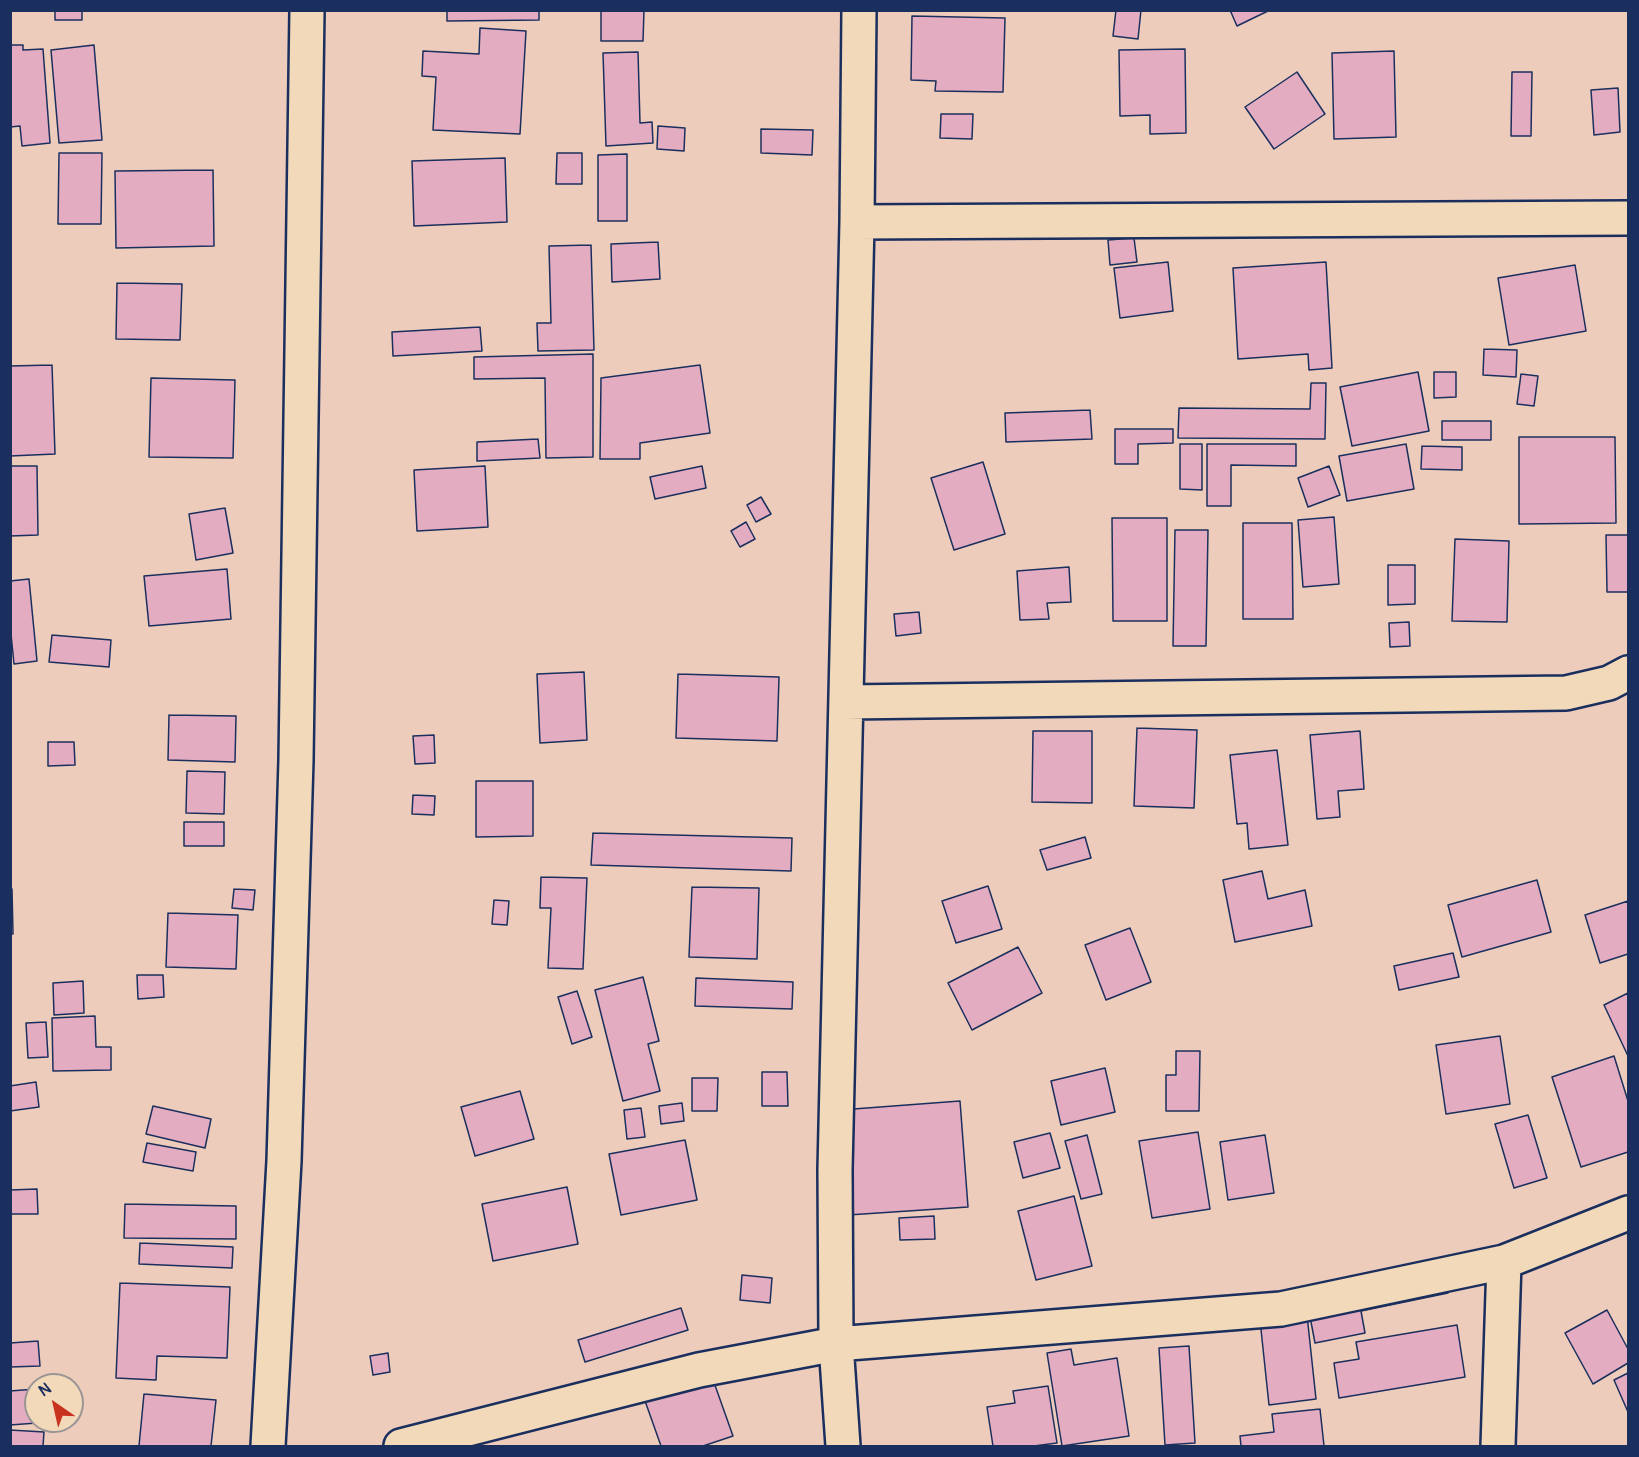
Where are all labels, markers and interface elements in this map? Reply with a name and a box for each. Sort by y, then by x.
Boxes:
north arrow [24,1373,84,1433]
text: N [35,1378,55,1401]

